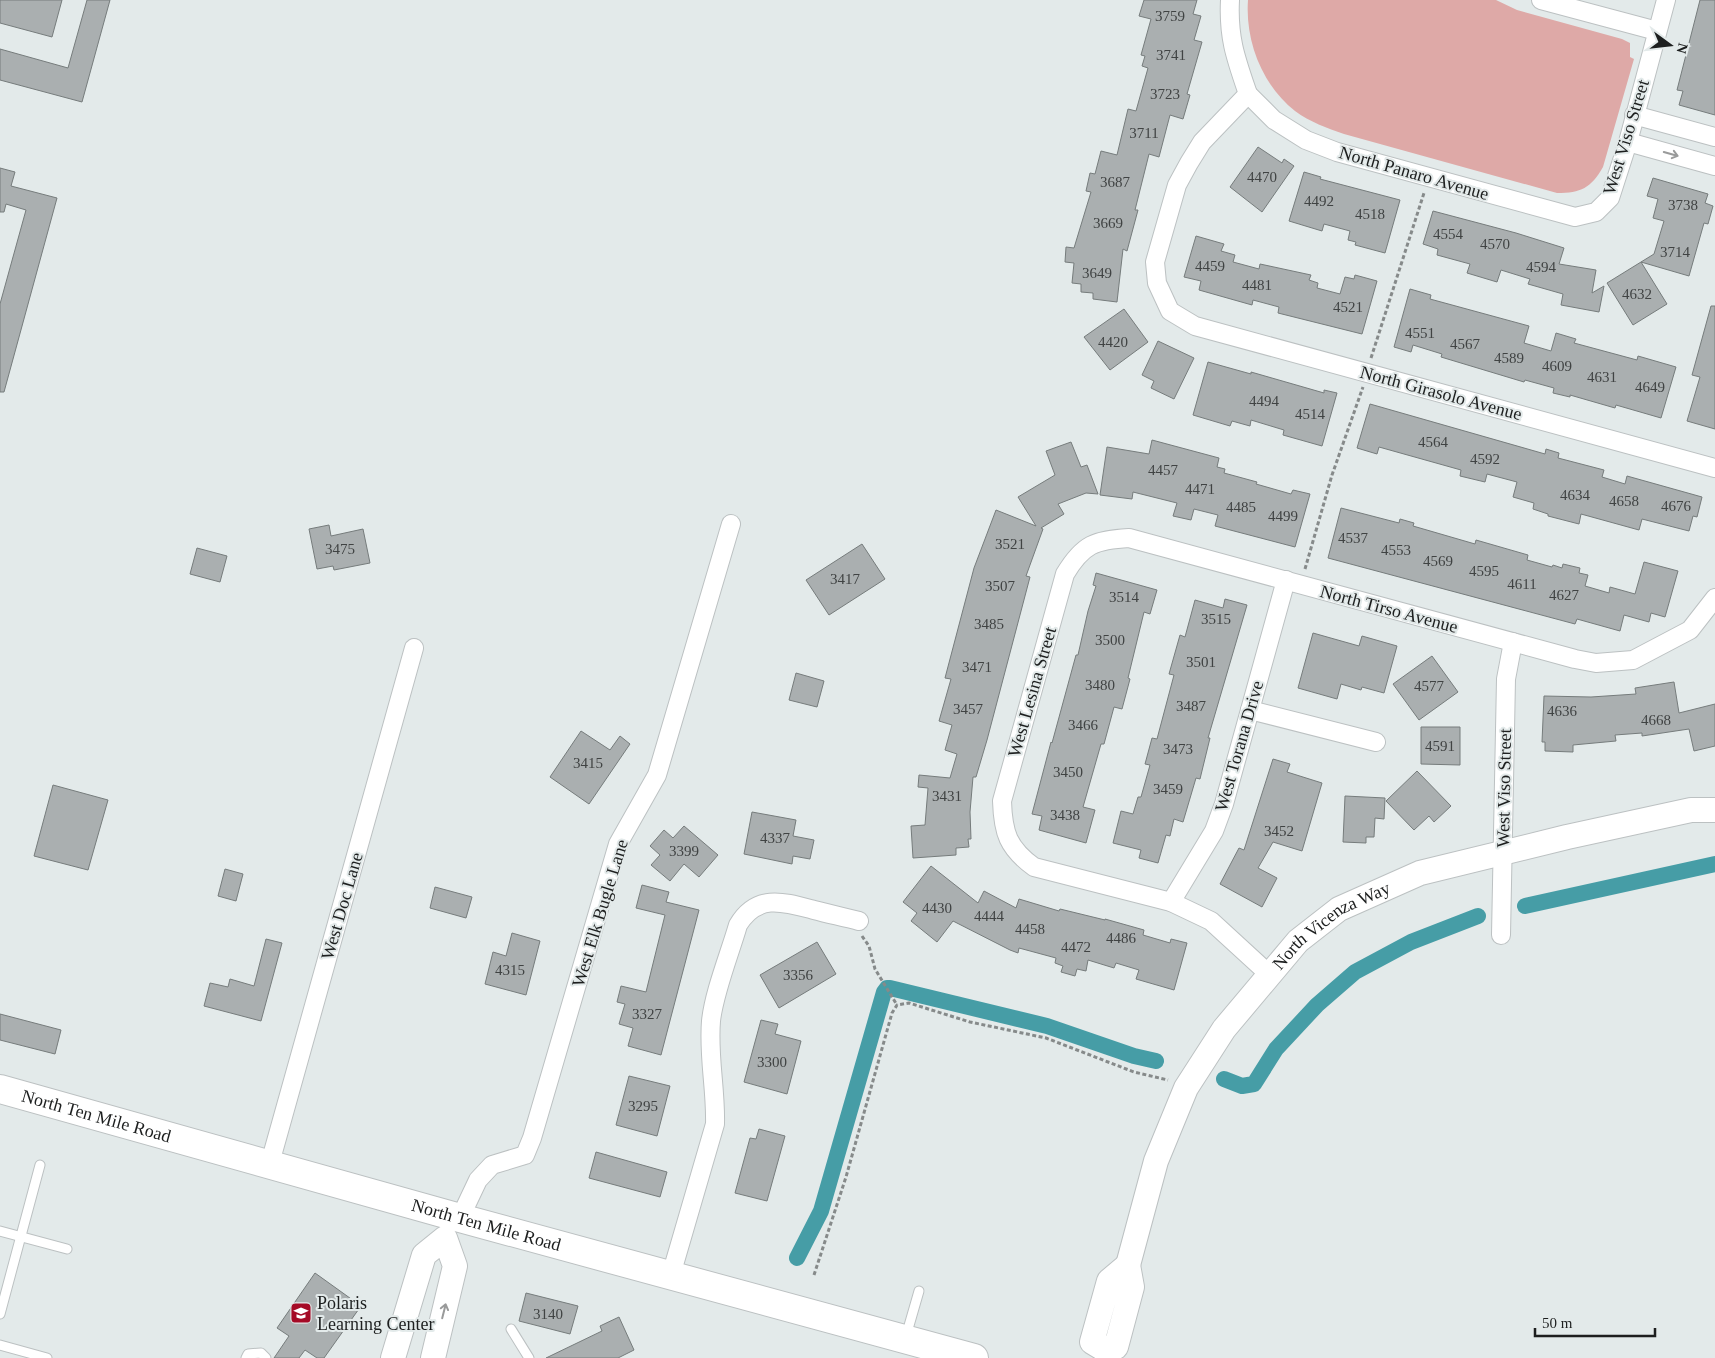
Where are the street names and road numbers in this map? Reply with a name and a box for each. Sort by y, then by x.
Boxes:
street label: West Viso Street [1599,77,1653,197]
street label: North Panaro Avenue [1337,142,1491,204]
street label: North Girasolo Avenue [1358,362,1524,424]
street label: North Tirso Avenue [1318,581,1460,637]
street label: West Lesina Street [1004,625,1060,759]
street label: West Torana Drive [1211,678,1267,814]
street label: West Viso Street [1493,728,1515,848]
street label: West Elk Bugle Lane [568,837,632,989]
street label: West Doc Lane [317,850,367,962]
street label: North Vicenza Way [1268,878,1393,974]
street label: North Ten Mile Road [19,1086,173,1146]
street label: North Ten Mile Road [409,1195,563,1255]

